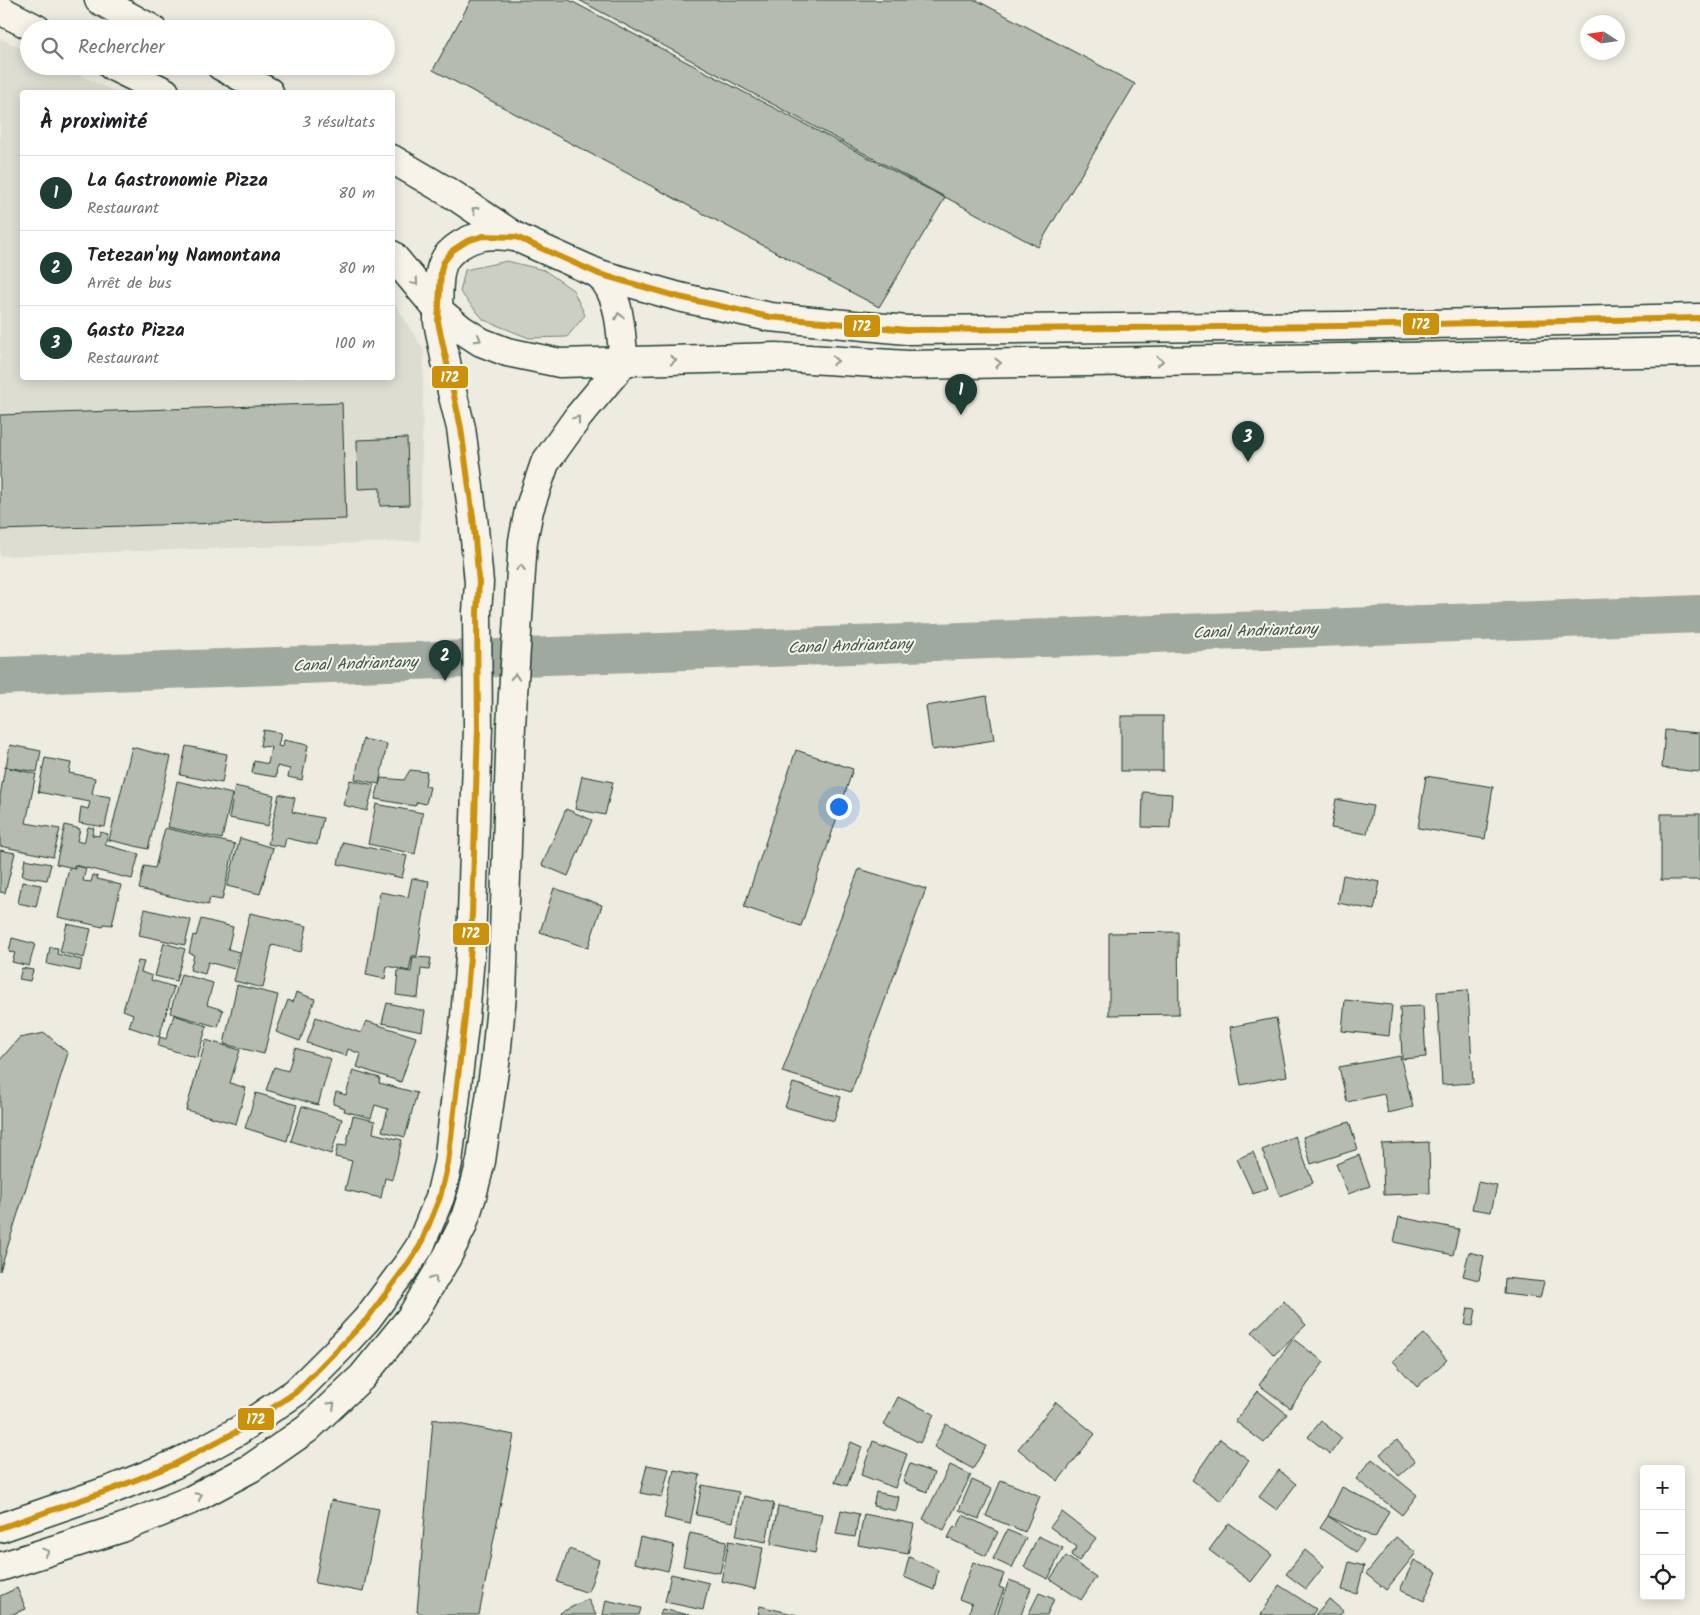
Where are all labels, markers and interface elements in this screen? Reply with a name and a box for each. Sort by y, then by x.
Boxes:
north arrow [1580,15,1625,60]
search box [20,20,395,75]
text: Rechercher [78,33,165,63]
icon: search [38,34,66,62]
text: À proximité [40,106,147,139]
text: 3 résultats [302,110,375,135]
text: La Gastronomie Pizza [87,166,268,196]
text: 1 [54,181,58,206]
text: 80 m [338,181,375,206]
text: Restaurant [87,196,159,221]
one-way arrow [471,207,481,216]
text: Tetezan'ny Namontana [87,241,281,271]
text: 2 [51,256,61,281]
text: 80 m [338,256,375,281]
text: Arrêt de bus [87,271,171,296]
one-way arrow [410,277,419,286]
one-way arrow [614,311,624,320]
line badge: 172 [1402,312,1440,336]
line badge: 172 [843,314,881,338]
text: 172 [1412,314,1431,336]
text: Gasto Pizza [87,316,185,346]
text: 172 [853,316,872,338]
text: 3 [52,331,60,356]
text: 100 m [335,331,375,356]
one-way arrow [472,332,481,342]
text: Restaurant [87,346,159,371]
one-way arrow [669,354,677,365]
one-way arrow [832,355,840,366]
one-way arrow [1156,356,1164,366]
one-way arrow [994,358,1002,369]
line badge: 172 [431,365,469,389]
text: 172 [441,367,460,389]
pin: 1 [945,374,977,415]
one-way arrow [571,416,579,425]
pin: 3 [1232,421,1264,462]
one-way arrow [516,564,527,572]
water label: Canal Andriantany [1192,617,1320,646]
water label: Canal Andriantany [787,632,915,661]
pin: 2 [429,640,461,681]
water label: Canal Andriantany [292,650,420,679]
one-way arrow [509,672,520,680]
your location [826,794,852,820]
line badge: 172 [452,922,490,946]
text: 172 [462,923,481,945]
one-way arrow [428,1276,438,1285]
one-way arrow [327,1402,336,1411]
line badge: 172 [237,1407,275,1431]
text: 172 [247,1409,266,1431]
map controls [1640,1465,1685,1600]
button: + [1640,1465,1685,1510]
one-way arrow [194,1492,203,1502]
button: − [1640,1510,1685,1555]
one-way arrow [42,1548,50,1558]
button: locate [1640,1555,1685,1600]

